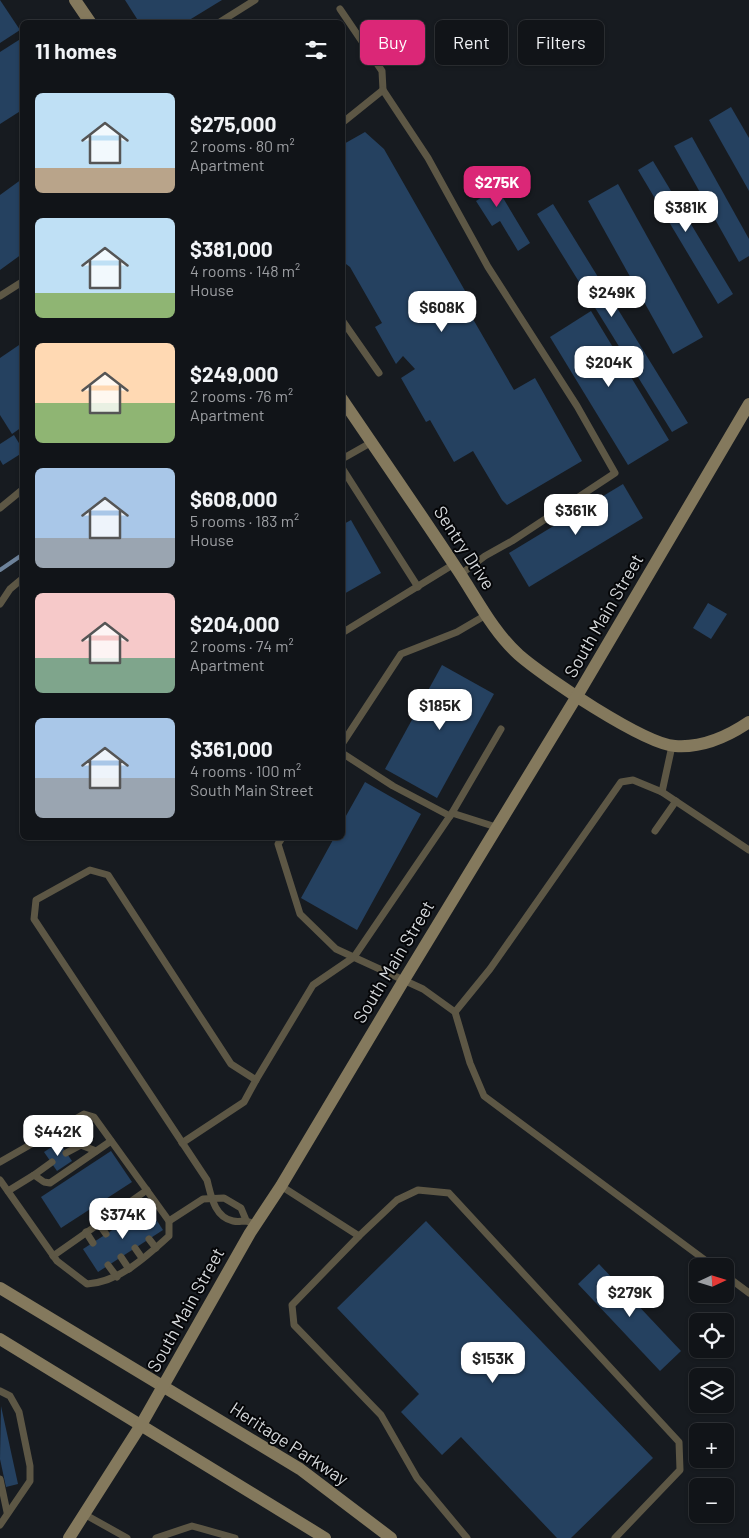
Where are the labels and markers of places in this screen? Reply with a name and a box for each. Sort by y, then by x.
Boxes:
pin: $275K [462,166,532,208]
pin: $381K [651,190,721,233]
pin: $249K [577,276,647,318]
pin: $608K [407,290,477,333]
pin: $204K [574,346,644,388]
pin: $361K [541,494,611,536]
pin: $185K [405,688,475,731]
pin: $442K [23,1114,93,1157]
pin: $374K [88,1198,158,1240]
pin: $279K [595,1276,665,1318]
pin: $153K [458,1342,528,1384]

